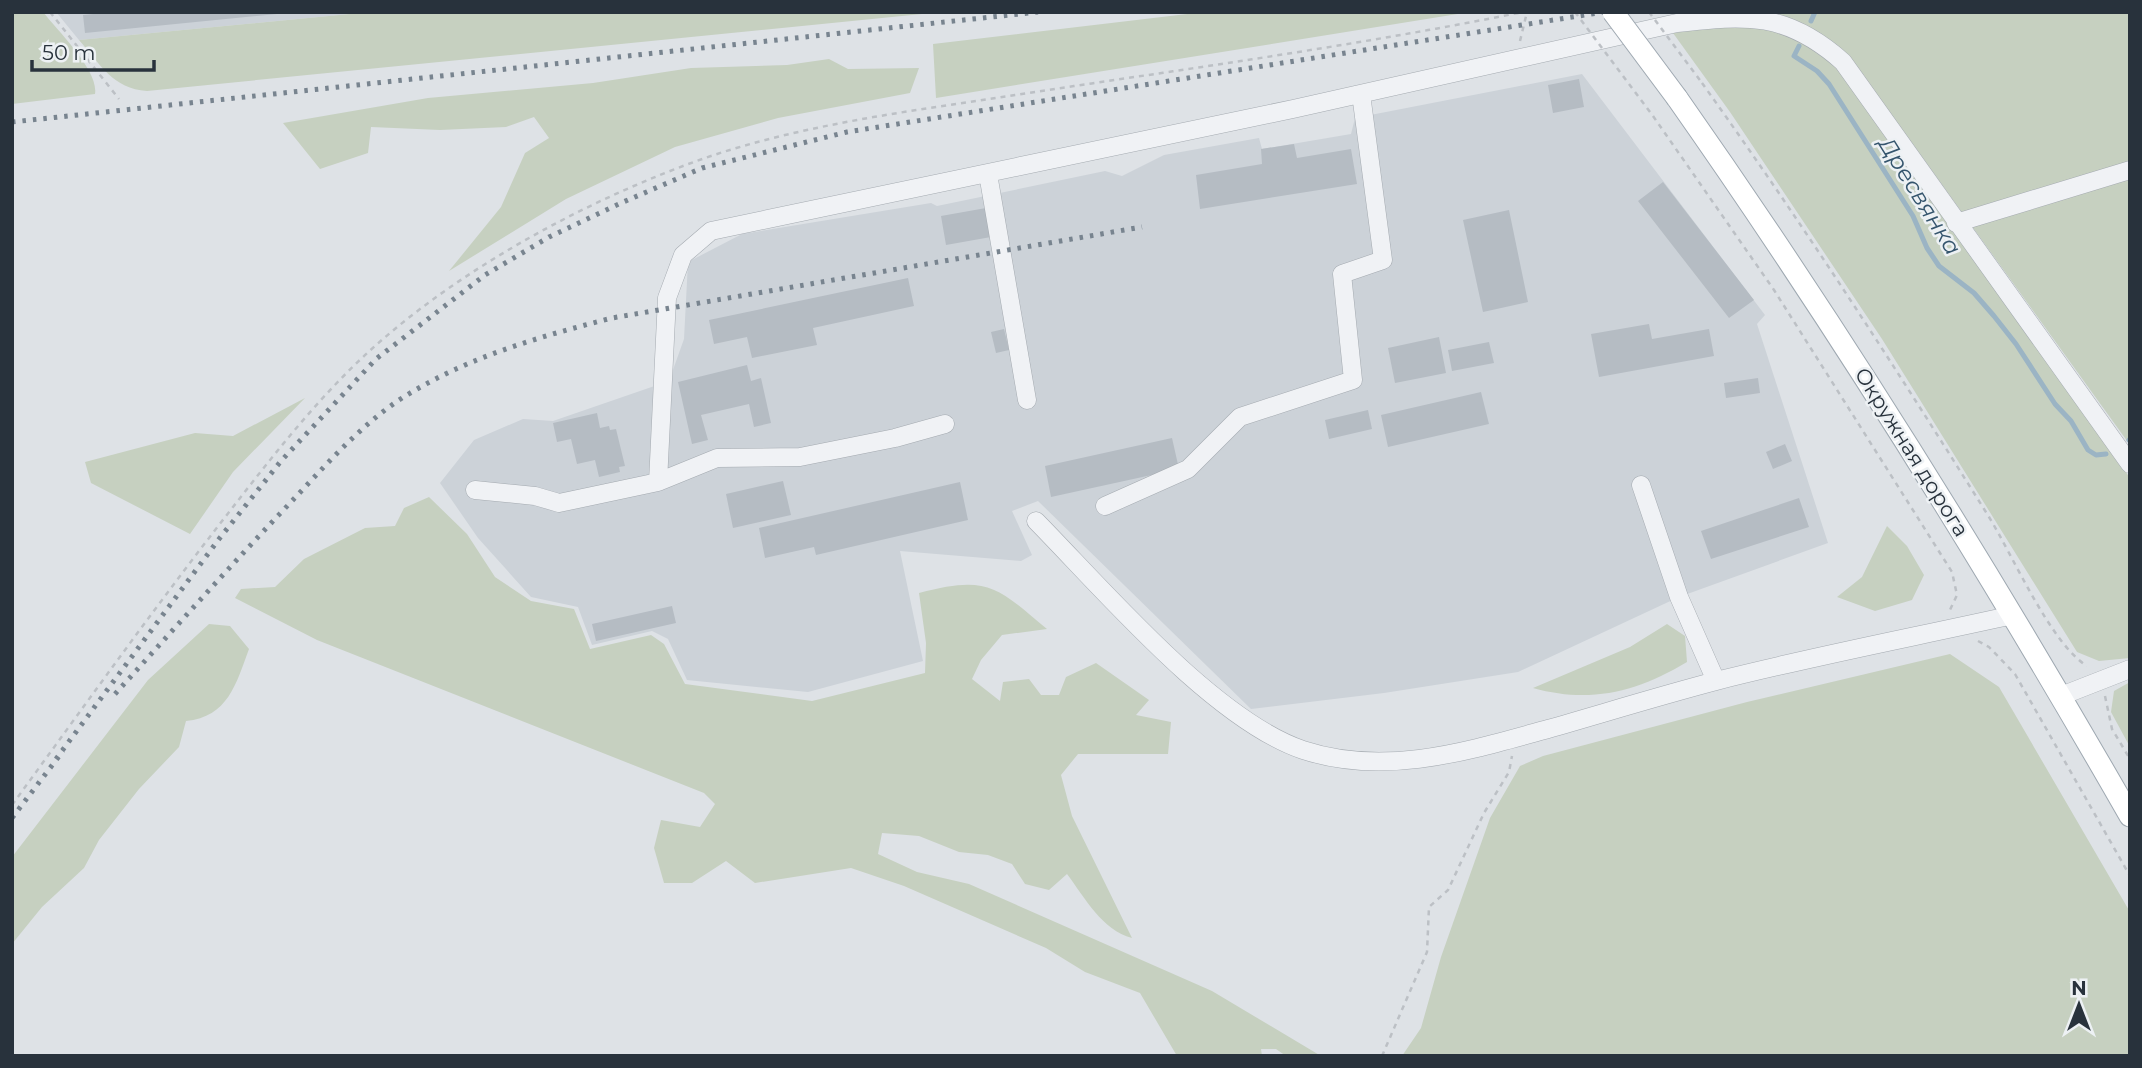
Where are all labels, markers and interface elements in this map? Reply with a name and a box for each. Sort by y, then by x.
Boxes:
scale bar [32,28,154,72]
text: 50 m [42,40,96,65]
water label: Дресвянка [1872,130,1967,260]
street label: Окружная дорога [1850,363,1974,541]
north arrow [2044,970,2114,1040]
text: N [2071,977,2087,1000]

